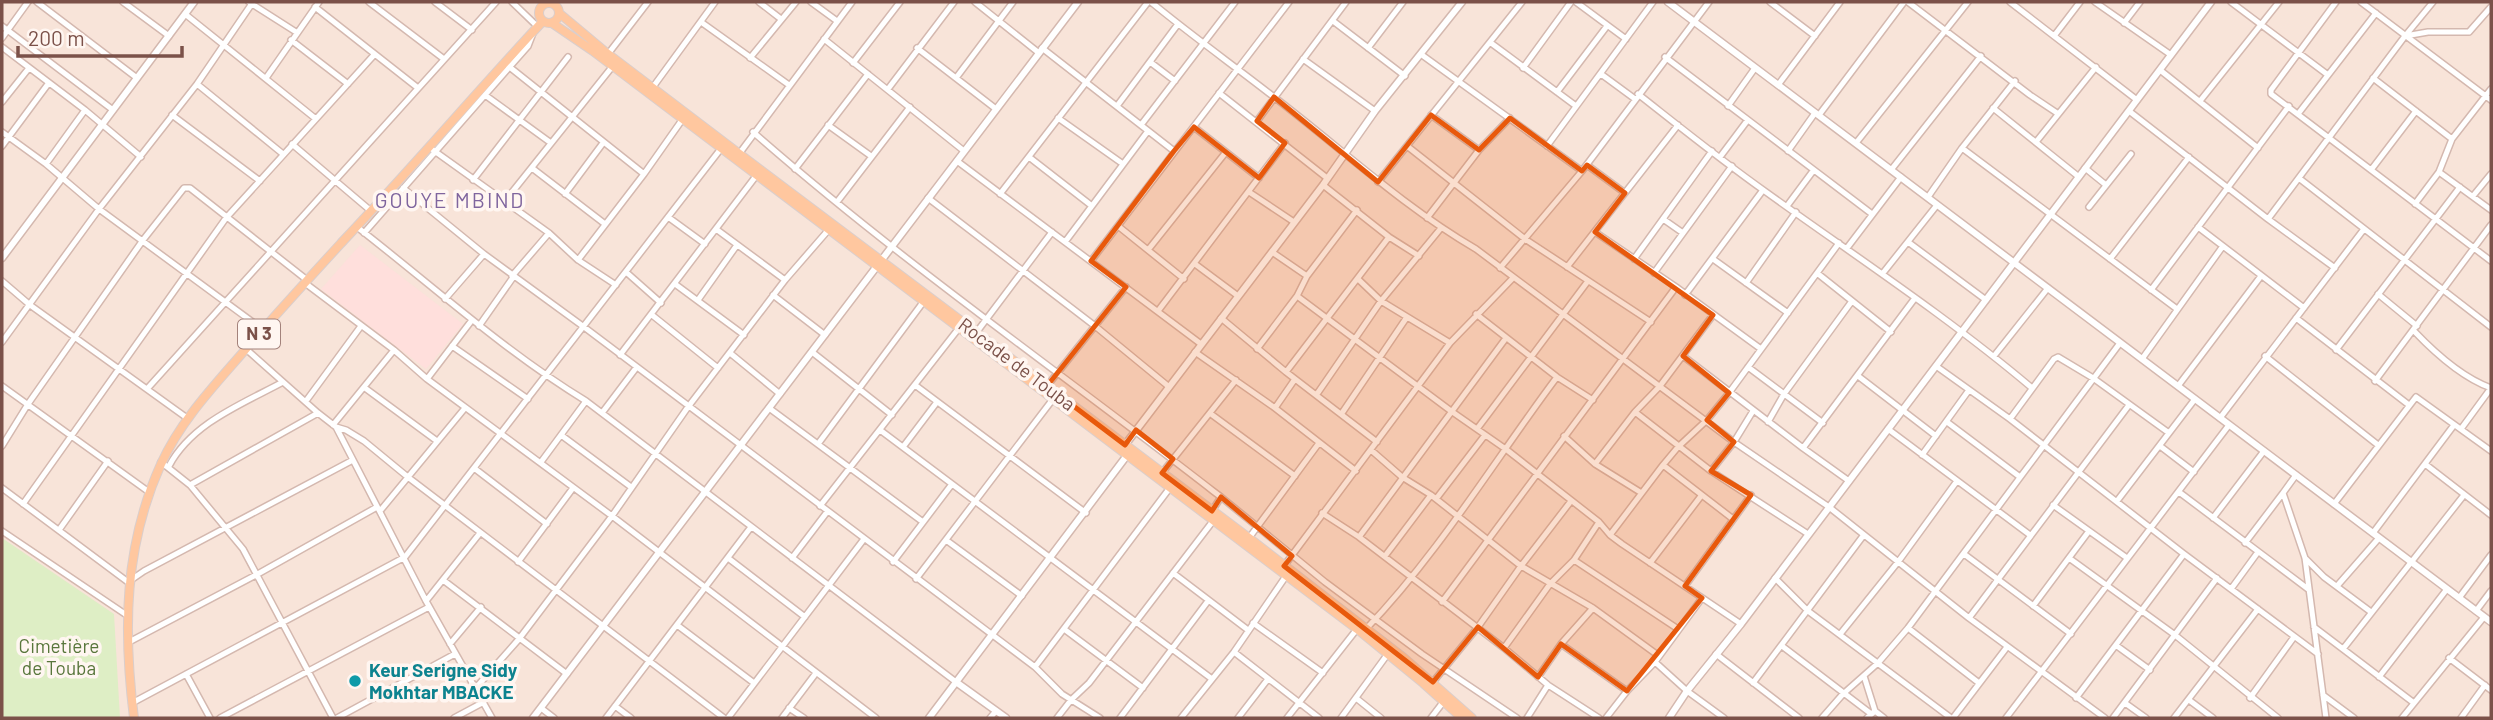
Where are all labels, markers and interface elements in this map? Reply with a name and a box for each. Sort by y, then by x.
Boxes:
scale bar [18,14,182,58]
text: 200 m [28,25,85,50]
district label: GOUYE MBIND [375,187,525,212]
street label: Rocade de Touba [954,312,1080,415]
road number: N 3 [238,320,280,348]
park label: Cimetière de Touba [19,634,99,679]
place label: Keur Serigne Sidy Mokhtar MBACKE [369,658,518,703]
marker: Keur Serigne Sidy Mokhtar MBACKE [347,673,363,689]

